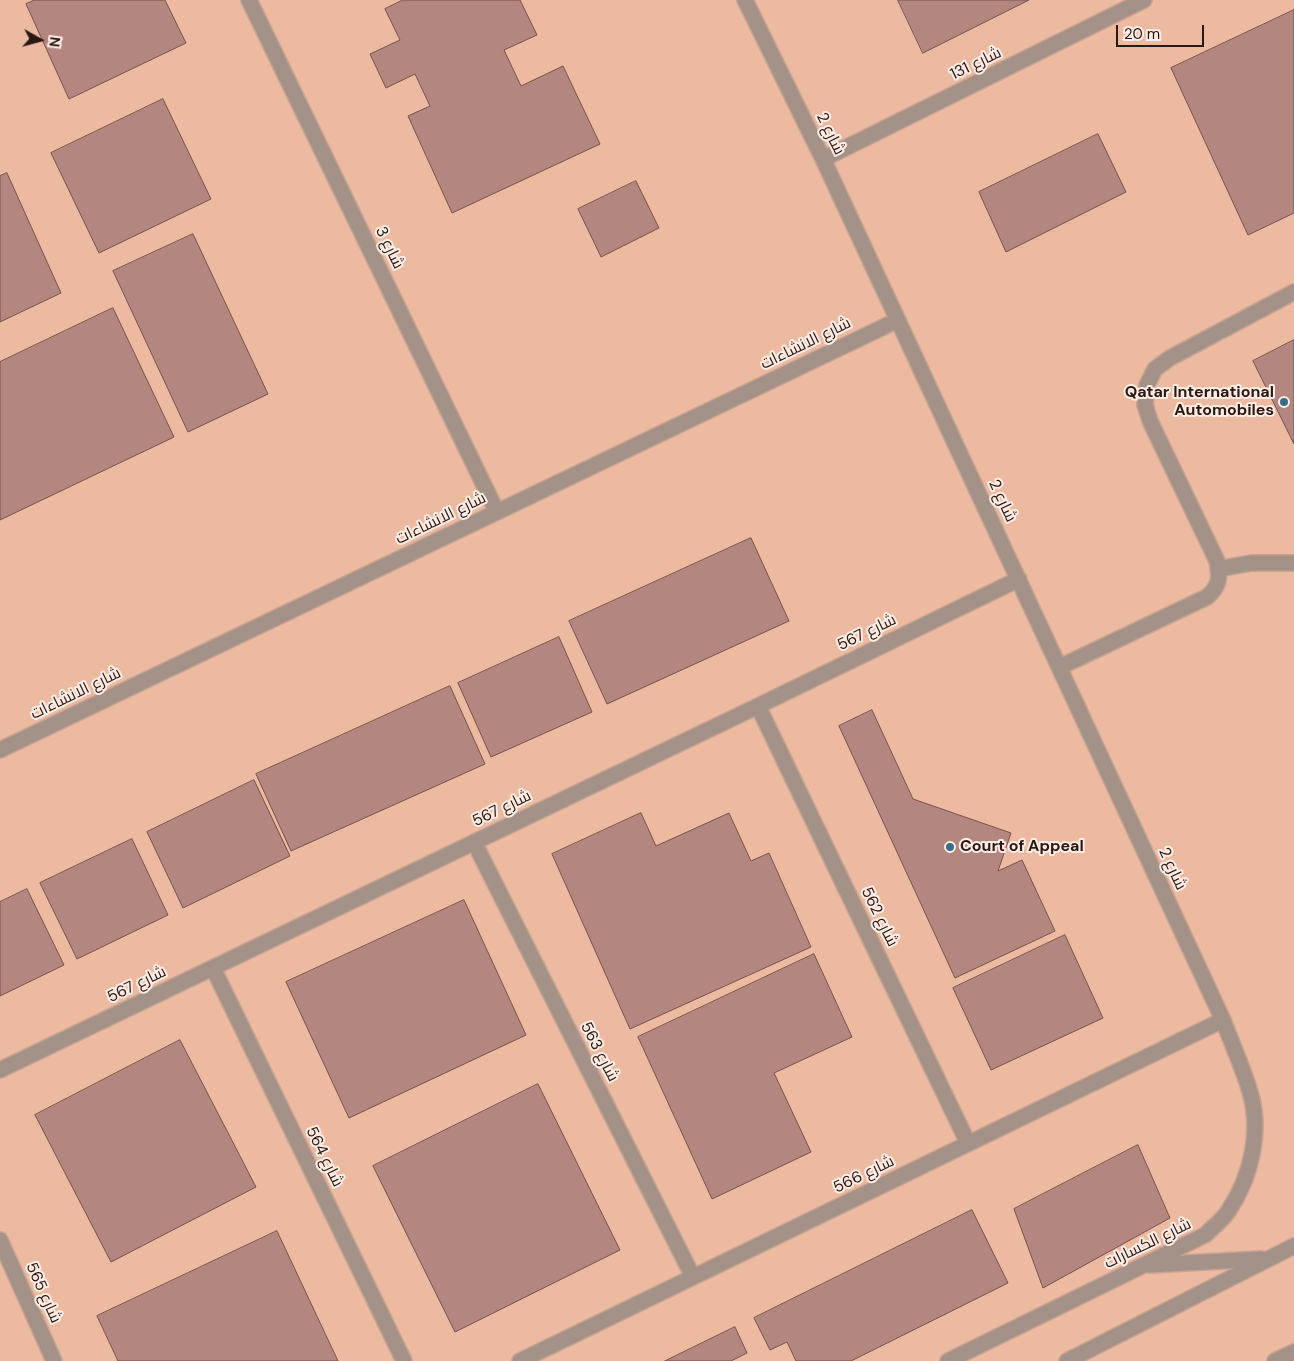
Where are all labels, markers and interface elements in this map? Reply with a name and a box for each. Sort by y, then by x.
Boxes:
north arrow [15,15,65,65]
scale bar [1119,15,1206,47]
text: 20 m [1124,24,1160,44]
text: N [45,36,64,48]
street label: شارع 131 [947,43,1005,85]
street label: شارع 2 [812,110,848,158]
street label: شارع 3 [371,224,407,272]
street label: شارع الانشاءات [758,314,854,374]
place label: Qatar International Automobiles [1125,383,1274,421]
marker: Qatar International Automobiles [1278,396,1290,408]
street label: شارع 2 [984,477,1020,525]
street label: شارع الانشاءات [393,489,489,549]
street label: شارع 567 [834,611,900,655]
street label: شارع الانشاءات [28,664,124,724]
street label: شارع 567 [469,787,535,831]
place label: Court of Appeal [960,837,1084,857]
marker: Court of Appeal [944,841,956,853]
street label: شارع 2 [1154,845,1190,893]
street label: شارع 562 [856,884,902,950]
street label: شارع 567 [104,963,170,1007]
street label: شارع 563 [576,1019,622,1085]
street label: شارع 564 [301,1124,347,1190]
street label: شارع 566 [831,1152,897,1198]
street label: شارع الكسارات [1101,1215,1195,1273]
street label: شارع 565 [21,1260,65,1326]

